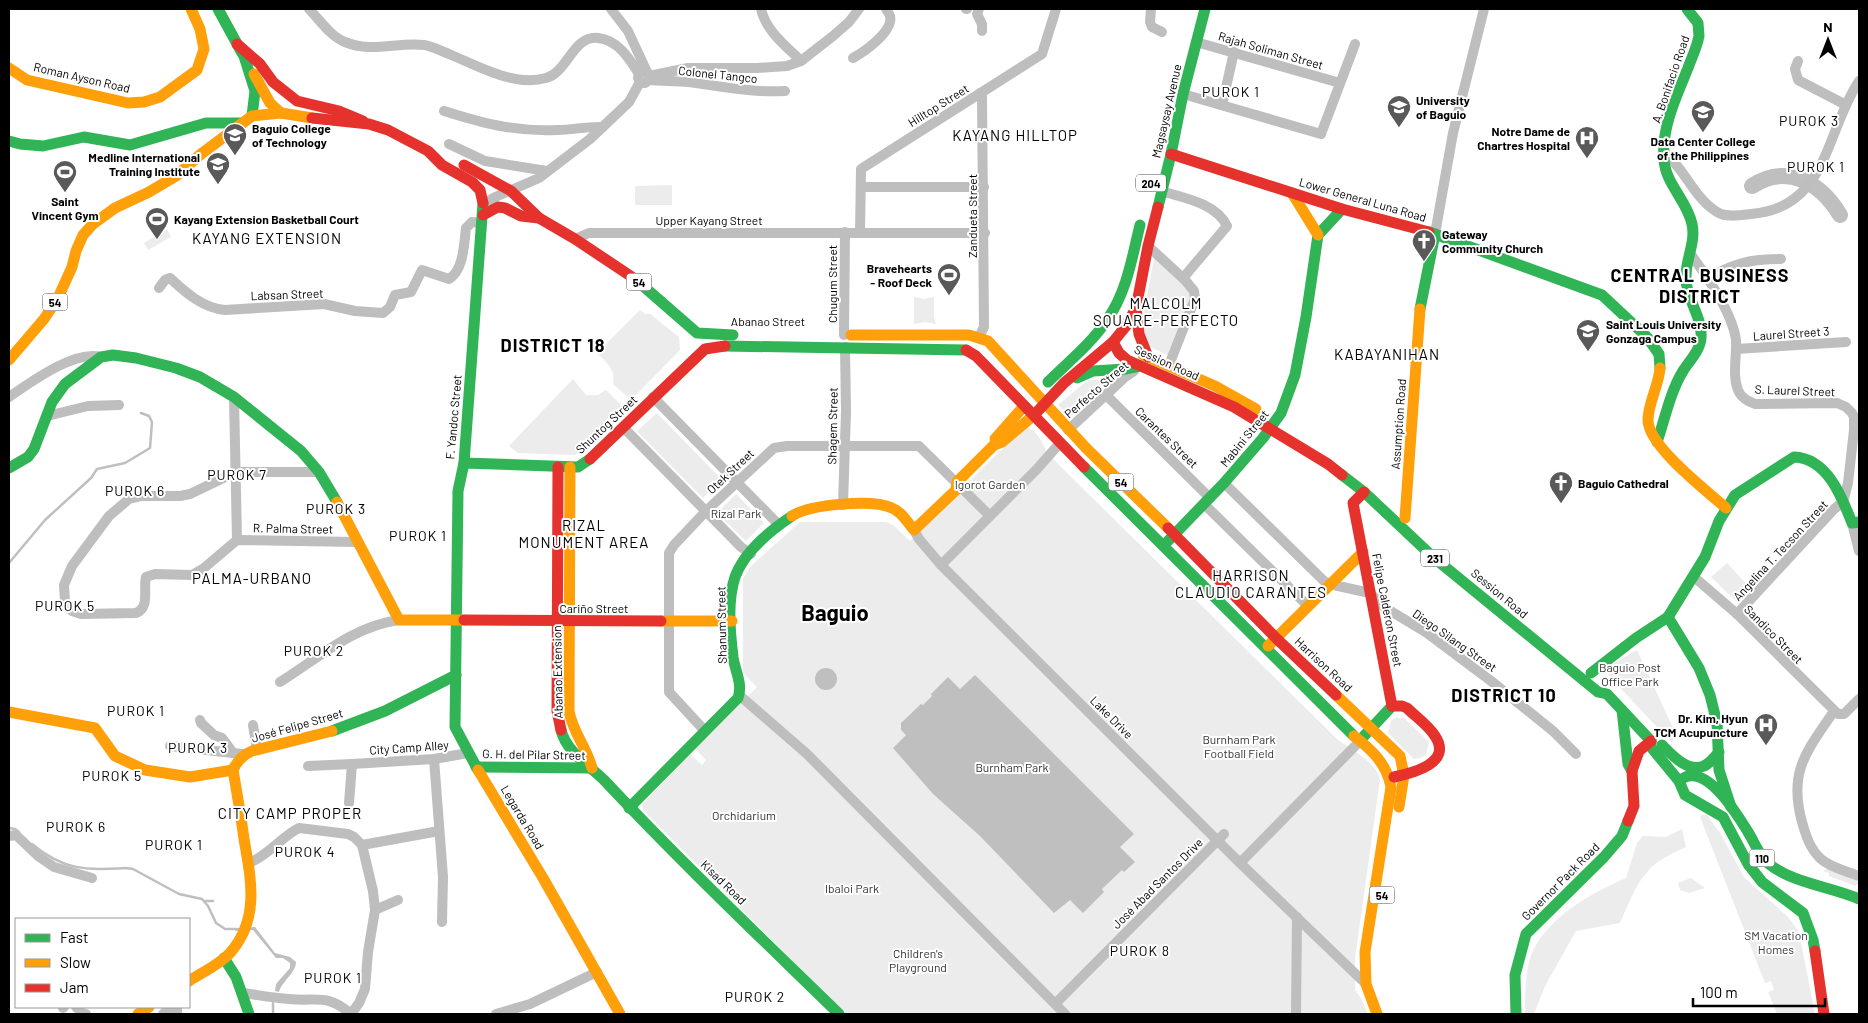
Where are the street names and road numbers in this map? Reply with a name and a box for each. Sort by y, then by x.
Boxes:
street label: Rajah Soliman Street [1217,28,1325,72]
street label: A. Bonifacio Road [1648,33,1692,125]
street label: Roman Ayson Road [32,59,132,95]
street label: Colonel Tangco [678,63,758,85]
street label: Magsaysay Avenue [1148,63,1184,159]
street label: Hilltop Street [905,81,971,129]
street label: Zandueta Street [965,174,979,258]
road number: 204 [1136,174,1166,192]
street label: Lower General Luna Road [1298,174,1428,224]
street label: Upper Kayang Street [655,213,763,227]
street label: Chugum Street [825,245,839,323]
road number: 54 [626,274,652,290]
street label: Labsan Street [250,286,324,302]
road number: 54 [42,294,68,310]
street label: Abanao Street [731,314,805,328]
street label: Laurel Street 3 [1752,323,1830,343]
street label: Session Road [1132,341,1202,383]
street label: Perfecto Street [1061,357,1131,421]
street label: F. Yandoc Street [442,374,464,460]
street label: Assumption Road [1388,378,1408,470]
street label: S. Laurel Street [1754,382,1836,398]
street label: Shagem Street [824,387,840,465]
street label: Shuntog Street [572,392,640,456]
street label: Carantes Street [1133,404,1201,470]
street label: Mabini Street [1217,407,1271,469]
street label: Otek Street [704,446,756,496]
road number: 54 [1108,474,1134,491]
street label: Angelina T. Tecson Street [1730,497,1830,603]
street label: R. Palma Street [253,520,333,536]
road number: 231 [1421,550,1449,566]
street label: Felipe Calderon Street [1370,552,1406,668]
street label: Session Road [1469,565,1531,621]
street label: Shanum Street [713,586,729,664]
street label: Cariño Street [560,601,628,615]
street label: Sandico Street [1742,602,1806,666]
street label: Diego Silang Street [1410,606,1500,674]
street label: Abanao Extension [549,625,565,719]
street label: Harrison Road [1292,634,1356,694]
street label: Lake Drive [1088,693,1136,741]
street label: José Felipe Street [250,705,344,745]
street label: City Camp Alley [369,737,450,757]
street label: G. H. del Pilar Street [482,746,586,762]
street label: Legarda Road [499,783,547,851]
street label: José Abad Santos Drive [1109,835,1205,931]
street label: Governor Pack Road [1518,839,1602,923]
road number: 110 [1750,850,1774,866]
street label: Kisad Road [698,857,750,907]
road number: 54 [1370,886,1394,904]

